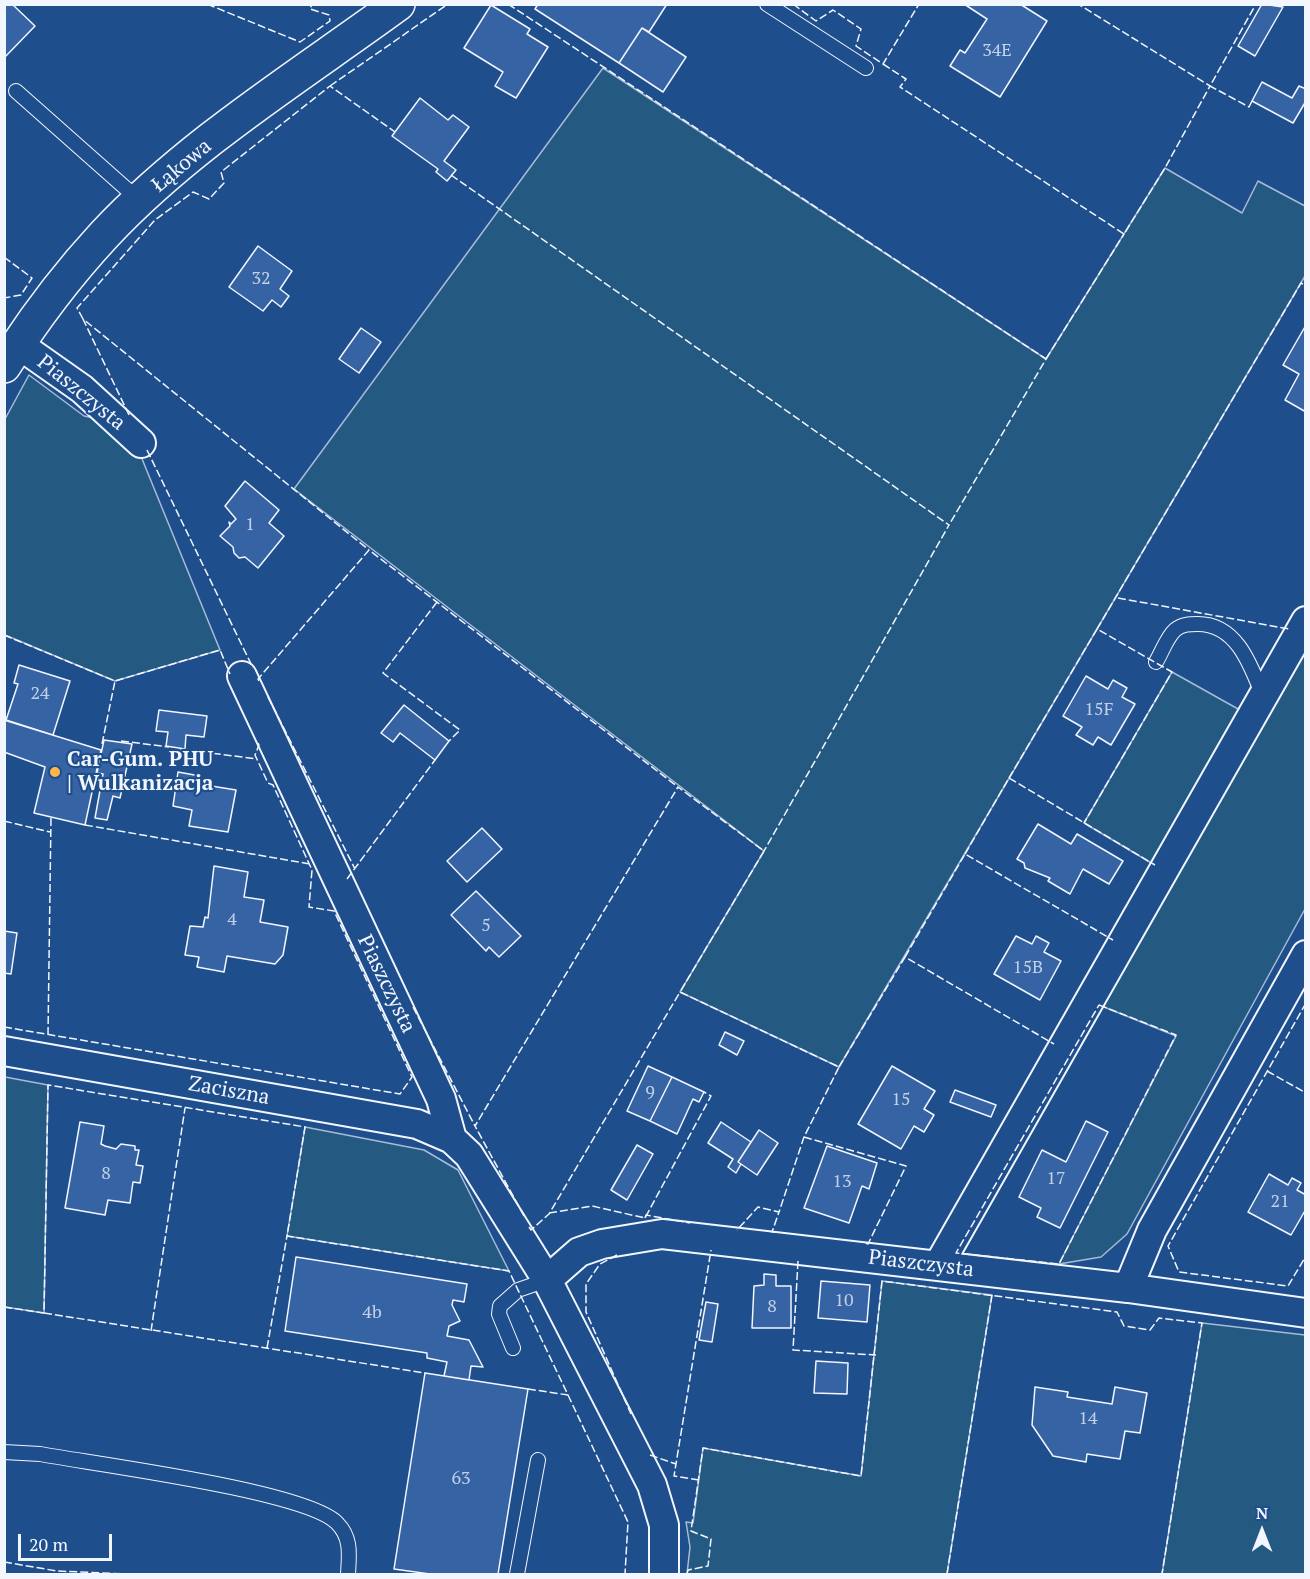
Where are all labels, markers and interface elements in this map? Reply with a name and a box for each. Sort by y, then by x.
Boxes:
house number: 34E [982,40,1012,62]
street label: Łąkowa [147,134,217,198]
house number: 32 [251,268,271,290]
street label: Piaszczysta [32,350,130,436]
house number: 1 [245,514,255,536]
house number: 24 [30,683,50,705]
house number: 15F [1085,699,1113,721]
place label: Car-Gum. PHU | Wulkanizacja [67,747,213,797]
marker: Car-Gum. PHU | Wulkanizacja [48,765,62,779]
house number: 4 [227,909,237,931]
house number: 5 [481,915,491,937]
street label: Piaszczysta [351,931,421,1037]
house number: 15B [1013,957,1043,979]
street label: Zaciszna [186,1071,272,1111]
house number: 9 [645,1082,655,1104]
house number: 15 [891,1089,911,1111]
house number: 8 [101,1163,111,1185]
house number: 17 [1046,1168,1066,1190]
house number: 13 [832,1171,852,1193]
house number: 21 [1270,1191,1290,1213]
street label: Piaszczysta [867,1245,975,1283]
house number: 10 [834,1290,854,1312]
house number: 8 [767,1296,777,1318]
house number: 4b [362,1302,382,1324]
house number: 14 [1078,1408,1098,1430]
house number: 63 [451,1468,471,1490]
north arrow [1232,1501,1292,1561]
text: N [1256,1502,1268,1524]
scale bar [21,1522,116,1560]
text: 20 m [29,1532,68,1556]

